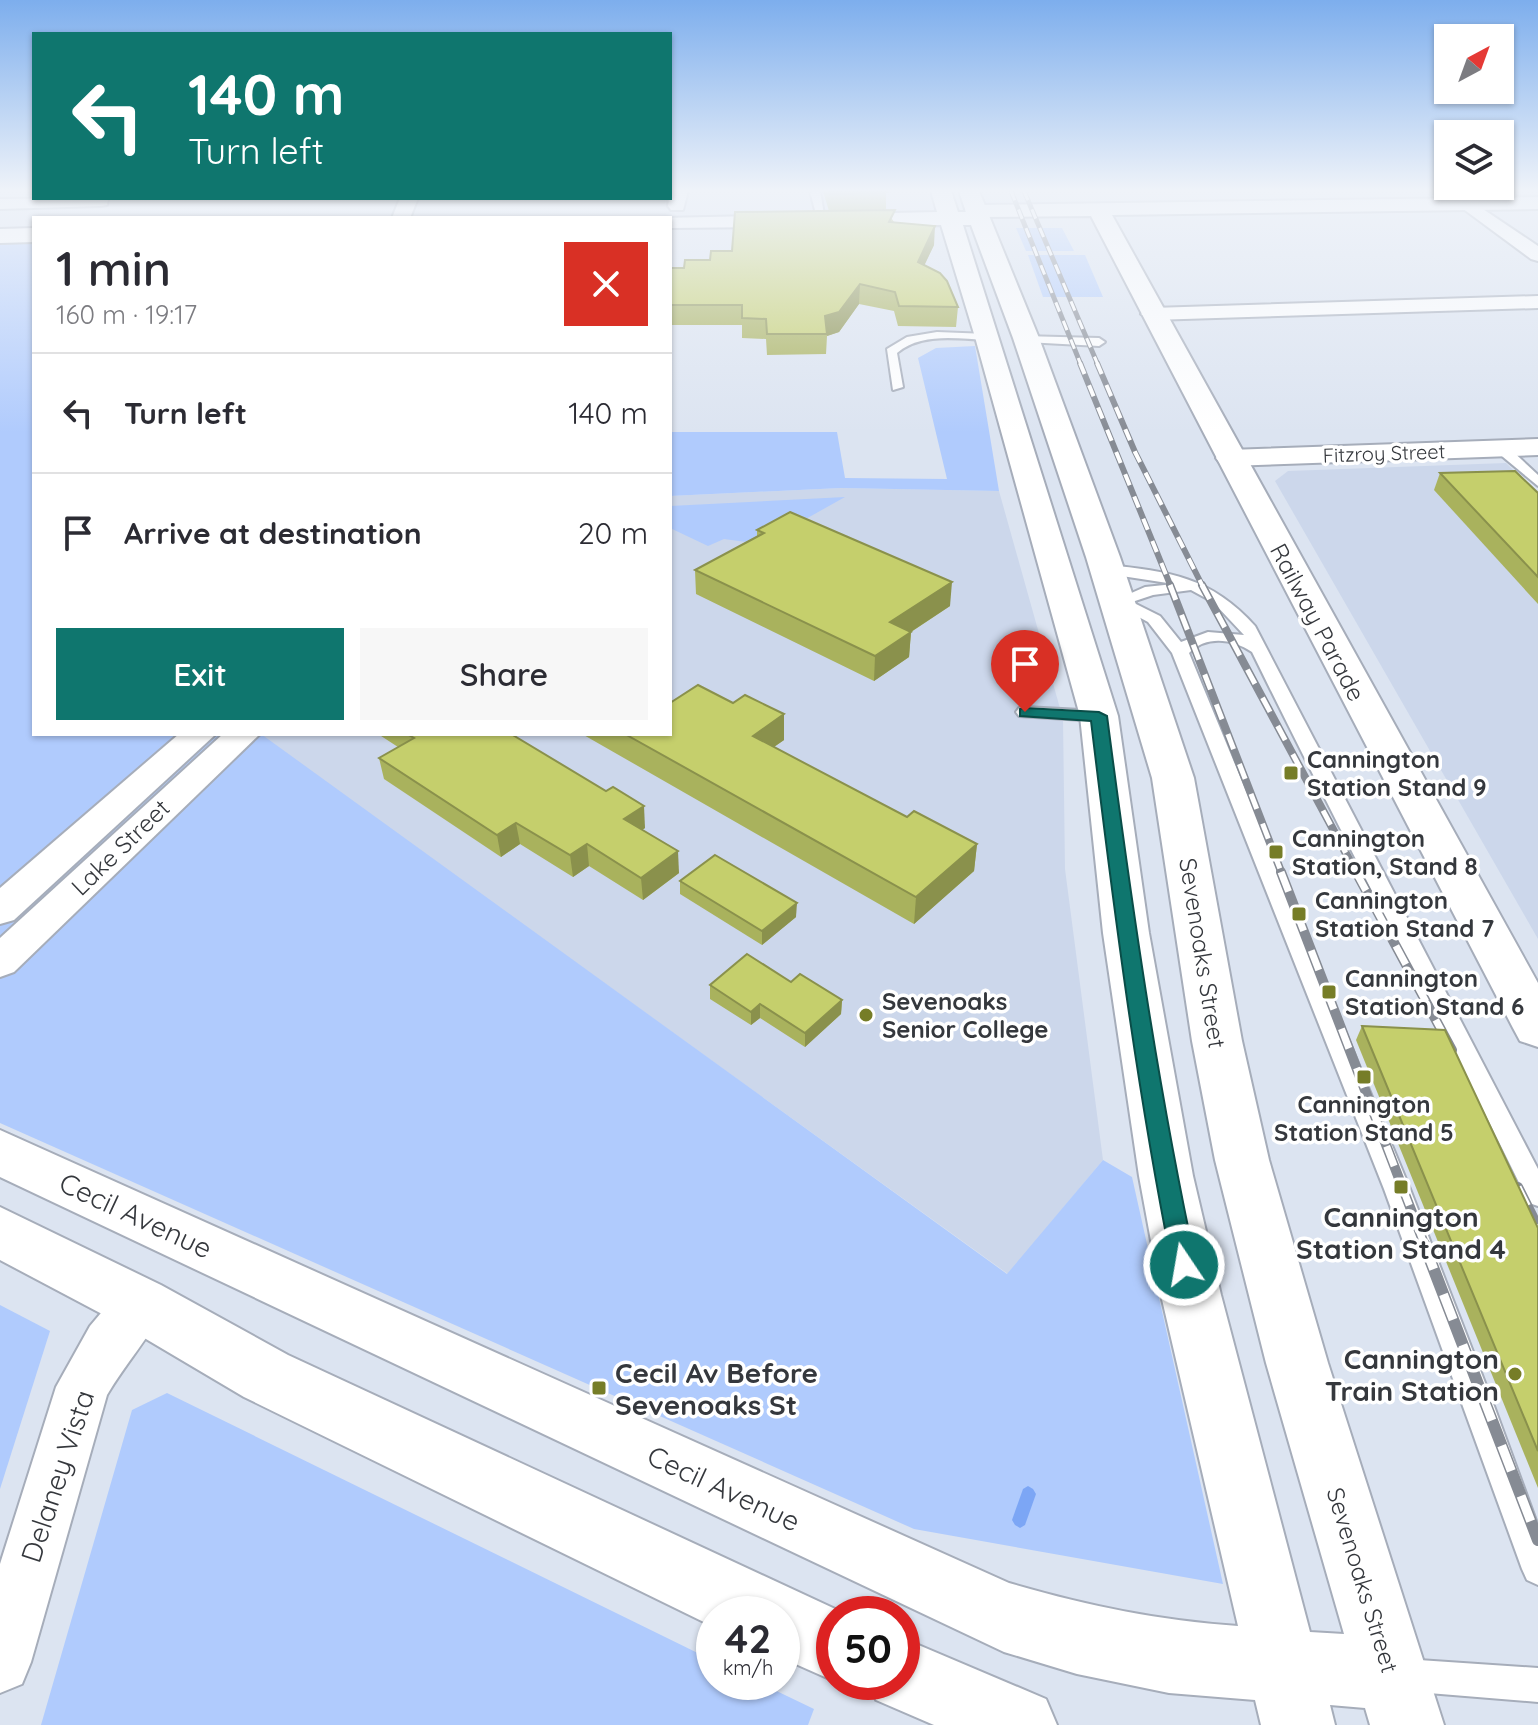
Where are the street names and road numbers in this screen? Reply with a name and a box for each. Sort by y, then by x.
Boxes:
street label: Fitzroy Street [1322,438,1446,468]
street label: Railway Parade [1264,538,1372,706]
street label: Lake Street [65,793,175,901]
street label: Sevenoaks Street [1173,856,1233,1050]
street label: Cecil Avenue [54,1164,218,1266]
street label: Delaney Vista [13,1385,101,1567]
street label: Cecil Avenue [642,1437,806,1539]
street label: Sevenoaks Street [1321,1484,1405,1676]

